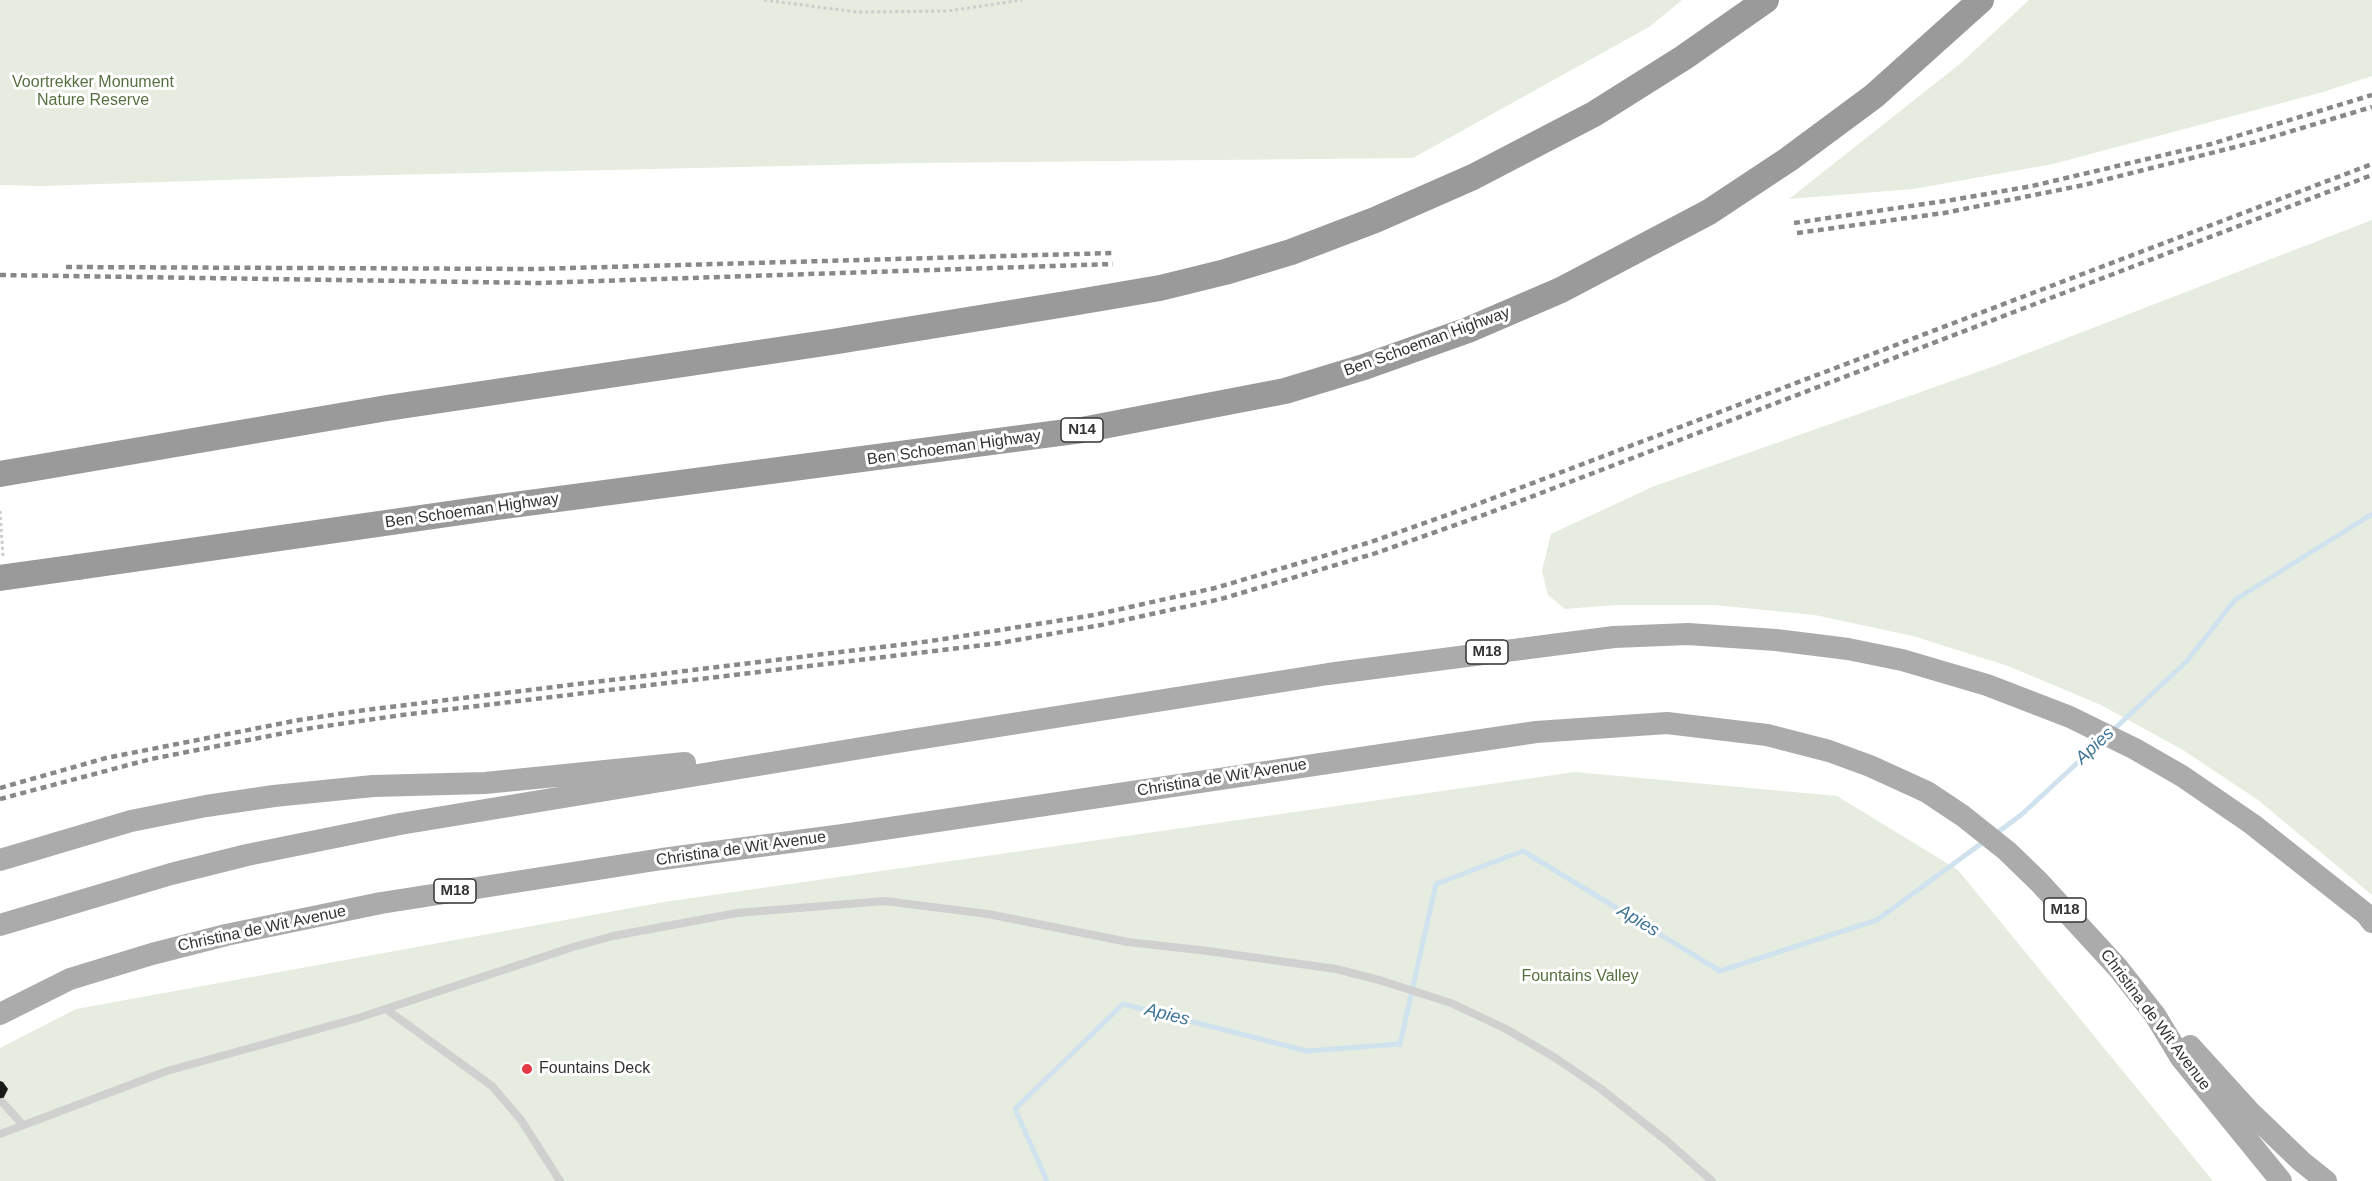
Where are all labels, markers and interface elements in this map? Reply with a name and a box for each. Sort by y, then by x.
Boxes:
park label: Voortrekker Monument Nature Reserve [12,73,174,111]
street label: Ben Schoeman Highway [1341,303,1513,381]
road number: N14 [1061,418,1103,442]
street label: Ben Schoeman Highway [866,426,1042,470]
street label: Ben Schoeman Highway [384,489,560,533]
road number: M18 [1466,640,1508,664]
water label: Apies [2071,723,2119,769]
street label: Christina de Wit Avenue [1136,755,1308,801]
street label: Christina de Wit Avenue [655,828,827,870]
road number: M18 [434,879,476,903]
road number: M18 [2044,898,2086,922]
water label: Apies [1613,900,1663,942]
street label: Christina de Wit Avenue [176,902,348,956]
street label: Christina de Wit Avenue [2096,946,2214,1094]
park label: Fountains Valley [1521,967,1639,987]
water label: Apies [1143,999,1191,1031]
place label: Fountains Deck [539,1059,650,1079]
marker: Fountains Deck [520,1062,534,1076]

